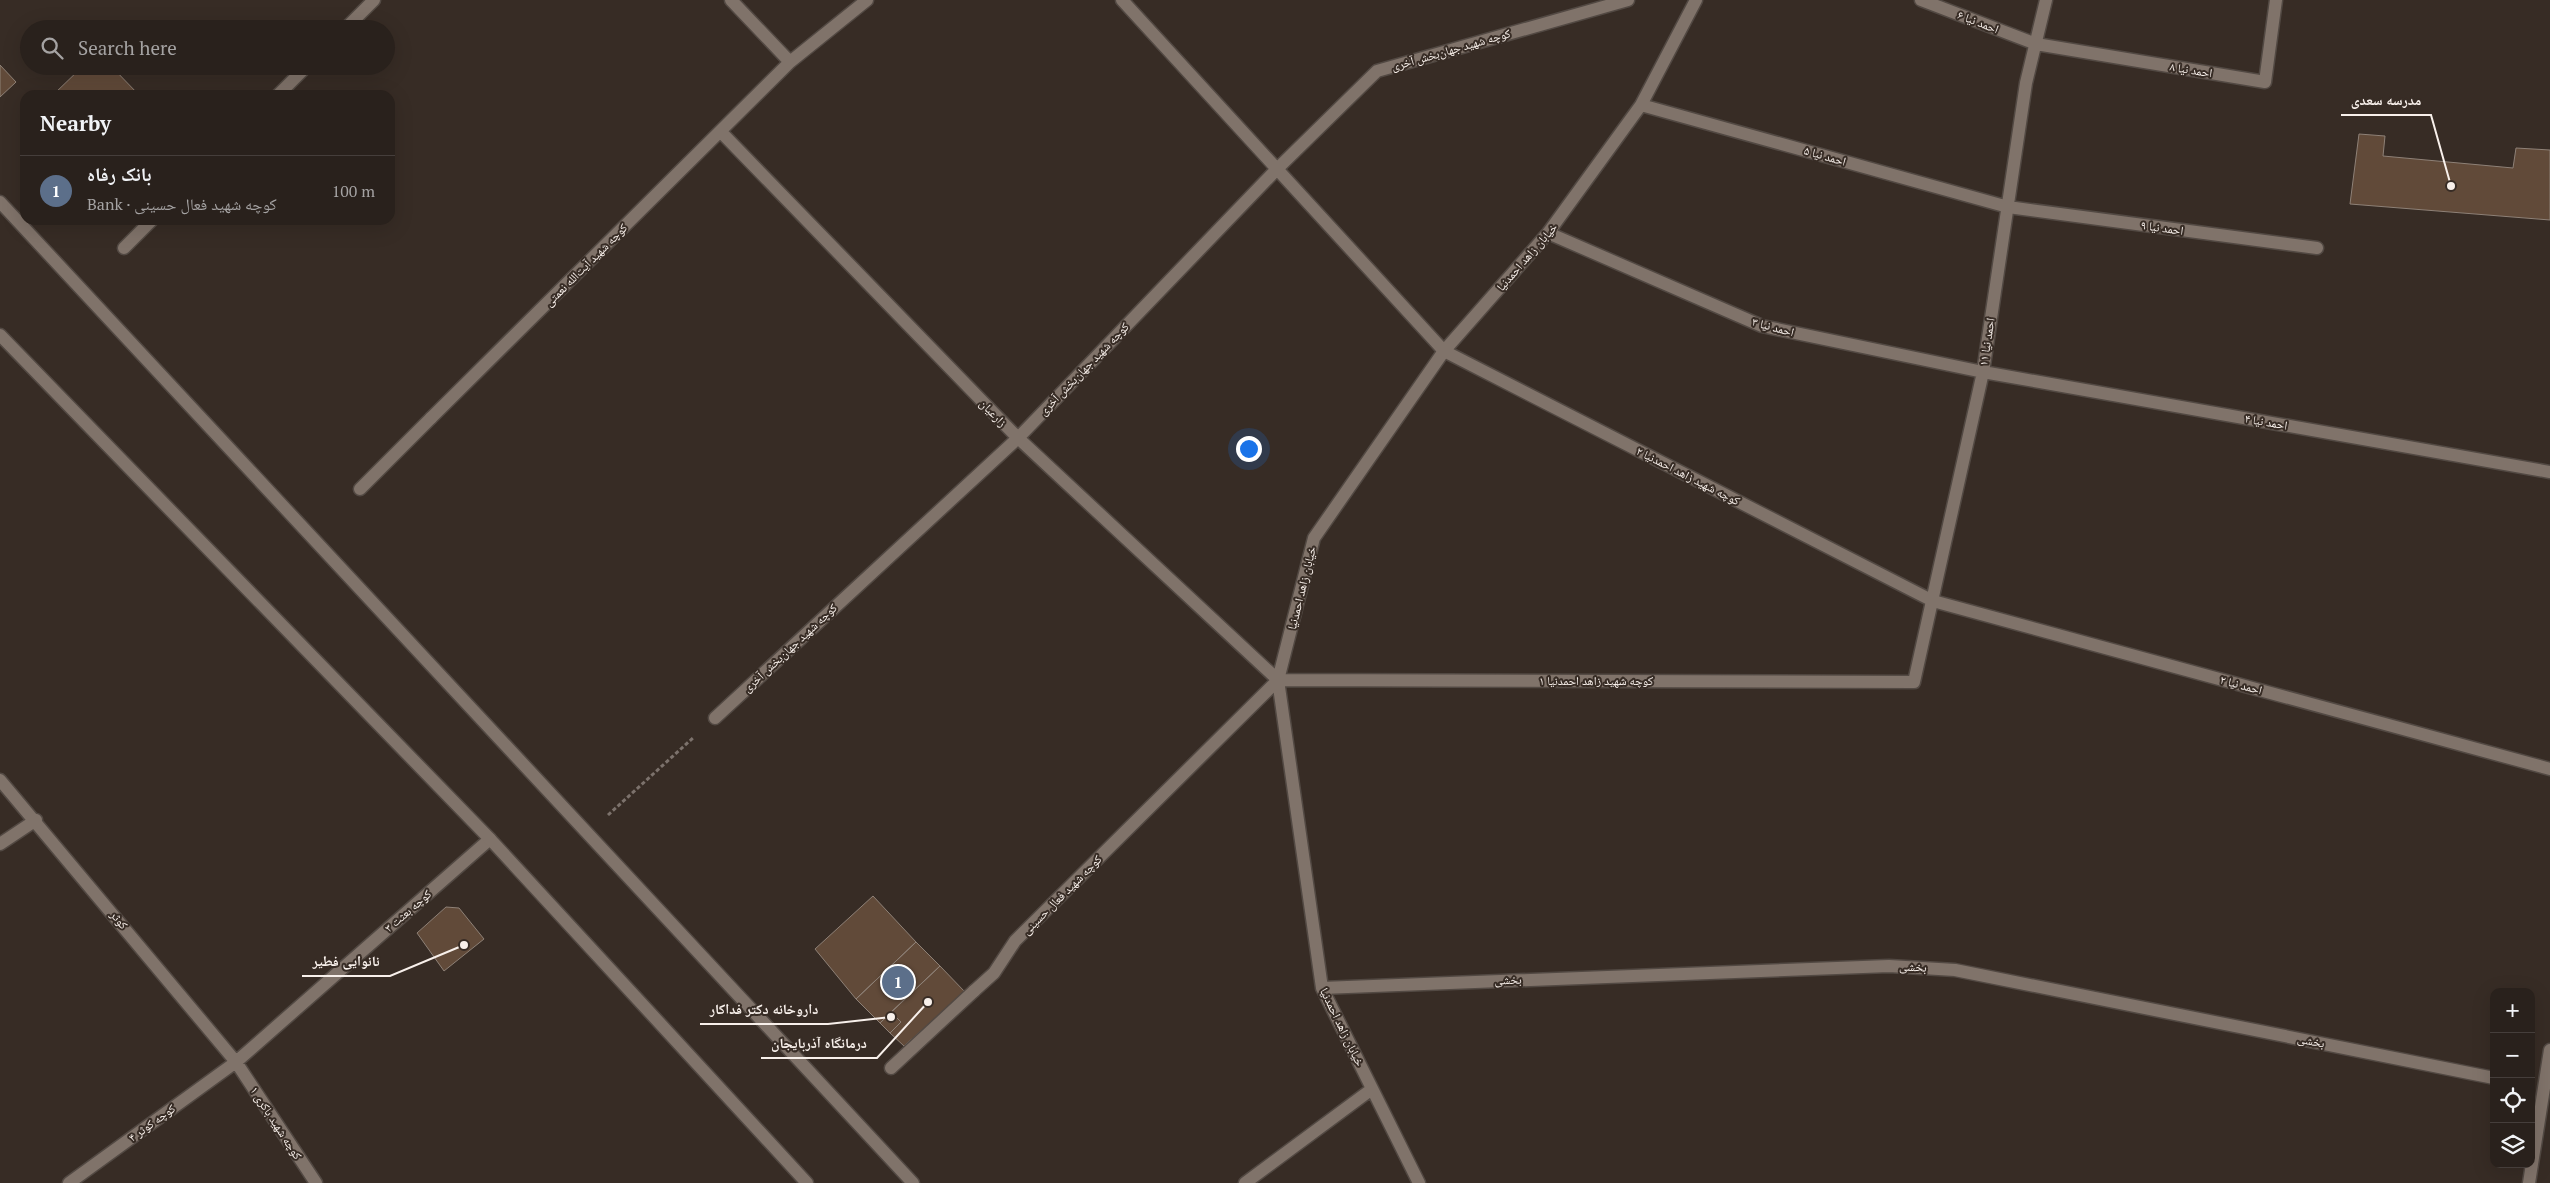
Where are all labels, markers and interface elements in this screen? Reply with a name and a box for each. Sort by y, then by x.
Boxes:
street label: احمد نیا ۶ [1955,7,2001,36]
search box [20,20,395,75]
street label: کوچه شهید جهان‌بخش آخری [1389,25,1512,74]
icon: search [38,34,66,62]
text: Search here [78,35,177,60]
street label: احمد نیا ۸ [2169,59,2214,81]
callout: مدرسه سعدی [2341,86,2431,115]
text: مدرسه سعدی [2351,90,2421,109]
text: Nearby [40,109,111,137]
street label: احمد نیا ۵ [1802,142,1848,169]
text: بانک رفاه [87,161,151,186]
text: 1 [51,180,61,202]
text: 100 m [332,180,375,202]
text: Bank · کوچه شهید فعال حسینی [87,193,277,215]
street label: احمد نیا ۹ [2140,217,2185,238]
street label: خیابان زاهد احمدنیا [1493,219,1561,294]
street label: کوچه شهید آیت‌الله نعمتی [541,220,630,309]
street label: احمد نیا ۳ [1750,314,1796,340]
street label: احمد نیا ۱۱ [1975,317,1998,367]
street label: کوچه شهید جهان‌بخش آخری [1035,319,1132,419]
street label: زارعیان [977,396,1010,430]
street label: احمد نیا ۴ [2244,410,2289,433]
your location [1236,436,1262,462]
street label: کوچه شهید زاهد احمدنیا ۲ [1634,443,1743,508]
street label: خیابان زاهد احمدنیا [1284,544,1320,631]
street label: کوچه شهید جهان‌بخش آخری [739,600,840,695]
street label: احمد نیا ۲ [2218,672,2264,698]
street label: کوچه شهید زاهد احمدنیا ۱ [1539,673,1653,688]
street label: کوچه شهید فعال حسینی [1019,852,1105,938]
street label: کوچه بعثت ۳ [381,886,434,935]
street label: کوثر [107,907,131,932]
callout: نانوایی فطیر [302,947,390,976]
text: نانوایی فطیر [311,951,380,970]
street label: بخشی [1899,958,1927,975]
pin: 1 [882,963,914,1001]
street label: بخشی [1494,972,1522,988]
street label: خیابان زاهد احمدنیا [1317,985,1368,1069]
map controls [2490,988,2535,1168]
button: + [2490,988,2535,1033]
callout: داروخانه دکتر فداکار [700,995,828,1024]
text: داروخانه دکتر فداکار [709,999,818,1018]
callout: درمانگاه آذربایجان [761,1029,877,1058]
street label: بخشی [2296,1031,2326,1051]
text: درمانگاه آذربایجان [771,1033,867,1052]
button: − [2490,1033,2535,1078]
button: locate [2490,1078,2535,1123]
street label: کوچه شهید باکری ۱ [247,1083,306,1162]
street label: کوچه کوثر ۴ [125,1101,178,1145]
button: layers [2490,1123,2535,1168]

